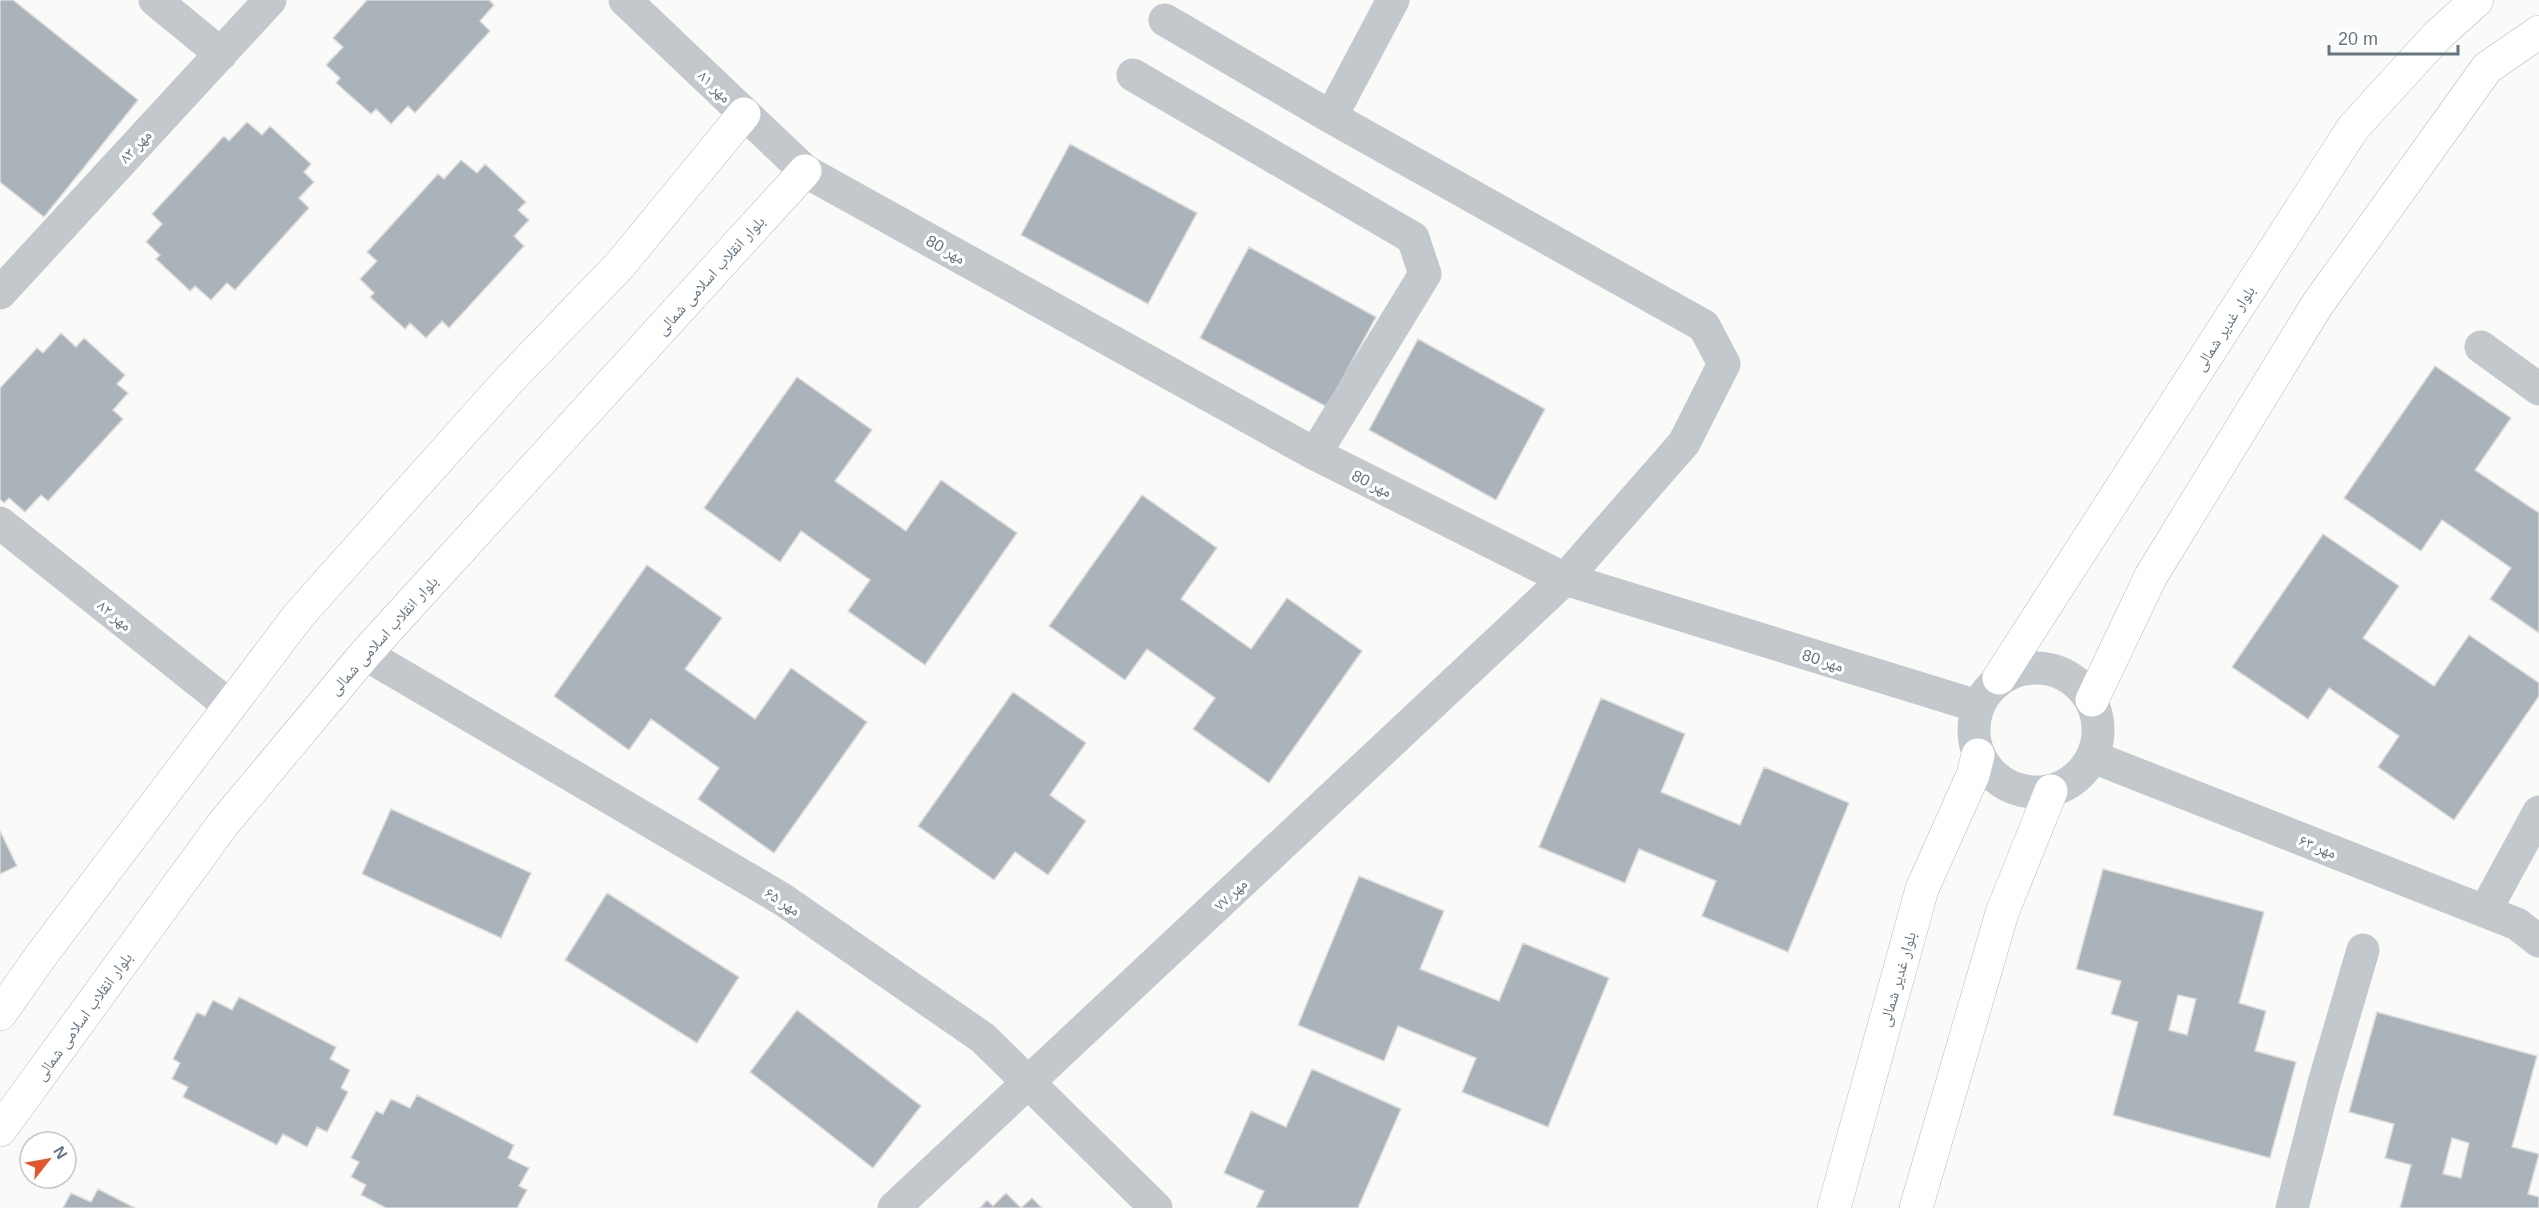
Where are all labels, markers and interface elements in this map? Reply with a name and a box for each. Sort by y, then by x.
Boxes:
scale bar [2329,18,2458,56]
text: 20 m [2338,29,2378,49]
street label: مهر ۸۱ [694,67,734,107]
street label: مهر ۸۳ [116,126,156,167]
street label: بلوار انقلاب اسلامی شمالی [653,213,770,339]
street label: مهر 80 [923,232,968,268]
street label: بلوار غدیر شمالی [2191,283,2260,375]
street label: مهر 80 [1349,467,1394,501]
street label: بلوار انقلاب اسلامی شمالی [326,573,443,699]
street label: مهر ۸۲ [94,597,135,635]
street label: مهر 80 [1800,646,1845,676]
street label: مهر ۶۳ [2296,831,2339,863]
street label: مهر ۷۷ [1210,875,1251,915]
street label: مهر ۶۵ [761,884,804,920]
street label: بلوار غدیر شمالی [1876,930,1921,1029]
street label: بلوار انقلاب اسلامی شمالی [31,949,137,1085]
north arrow [18,1130,78,1190]
text: N [50,1143,71,1162]

